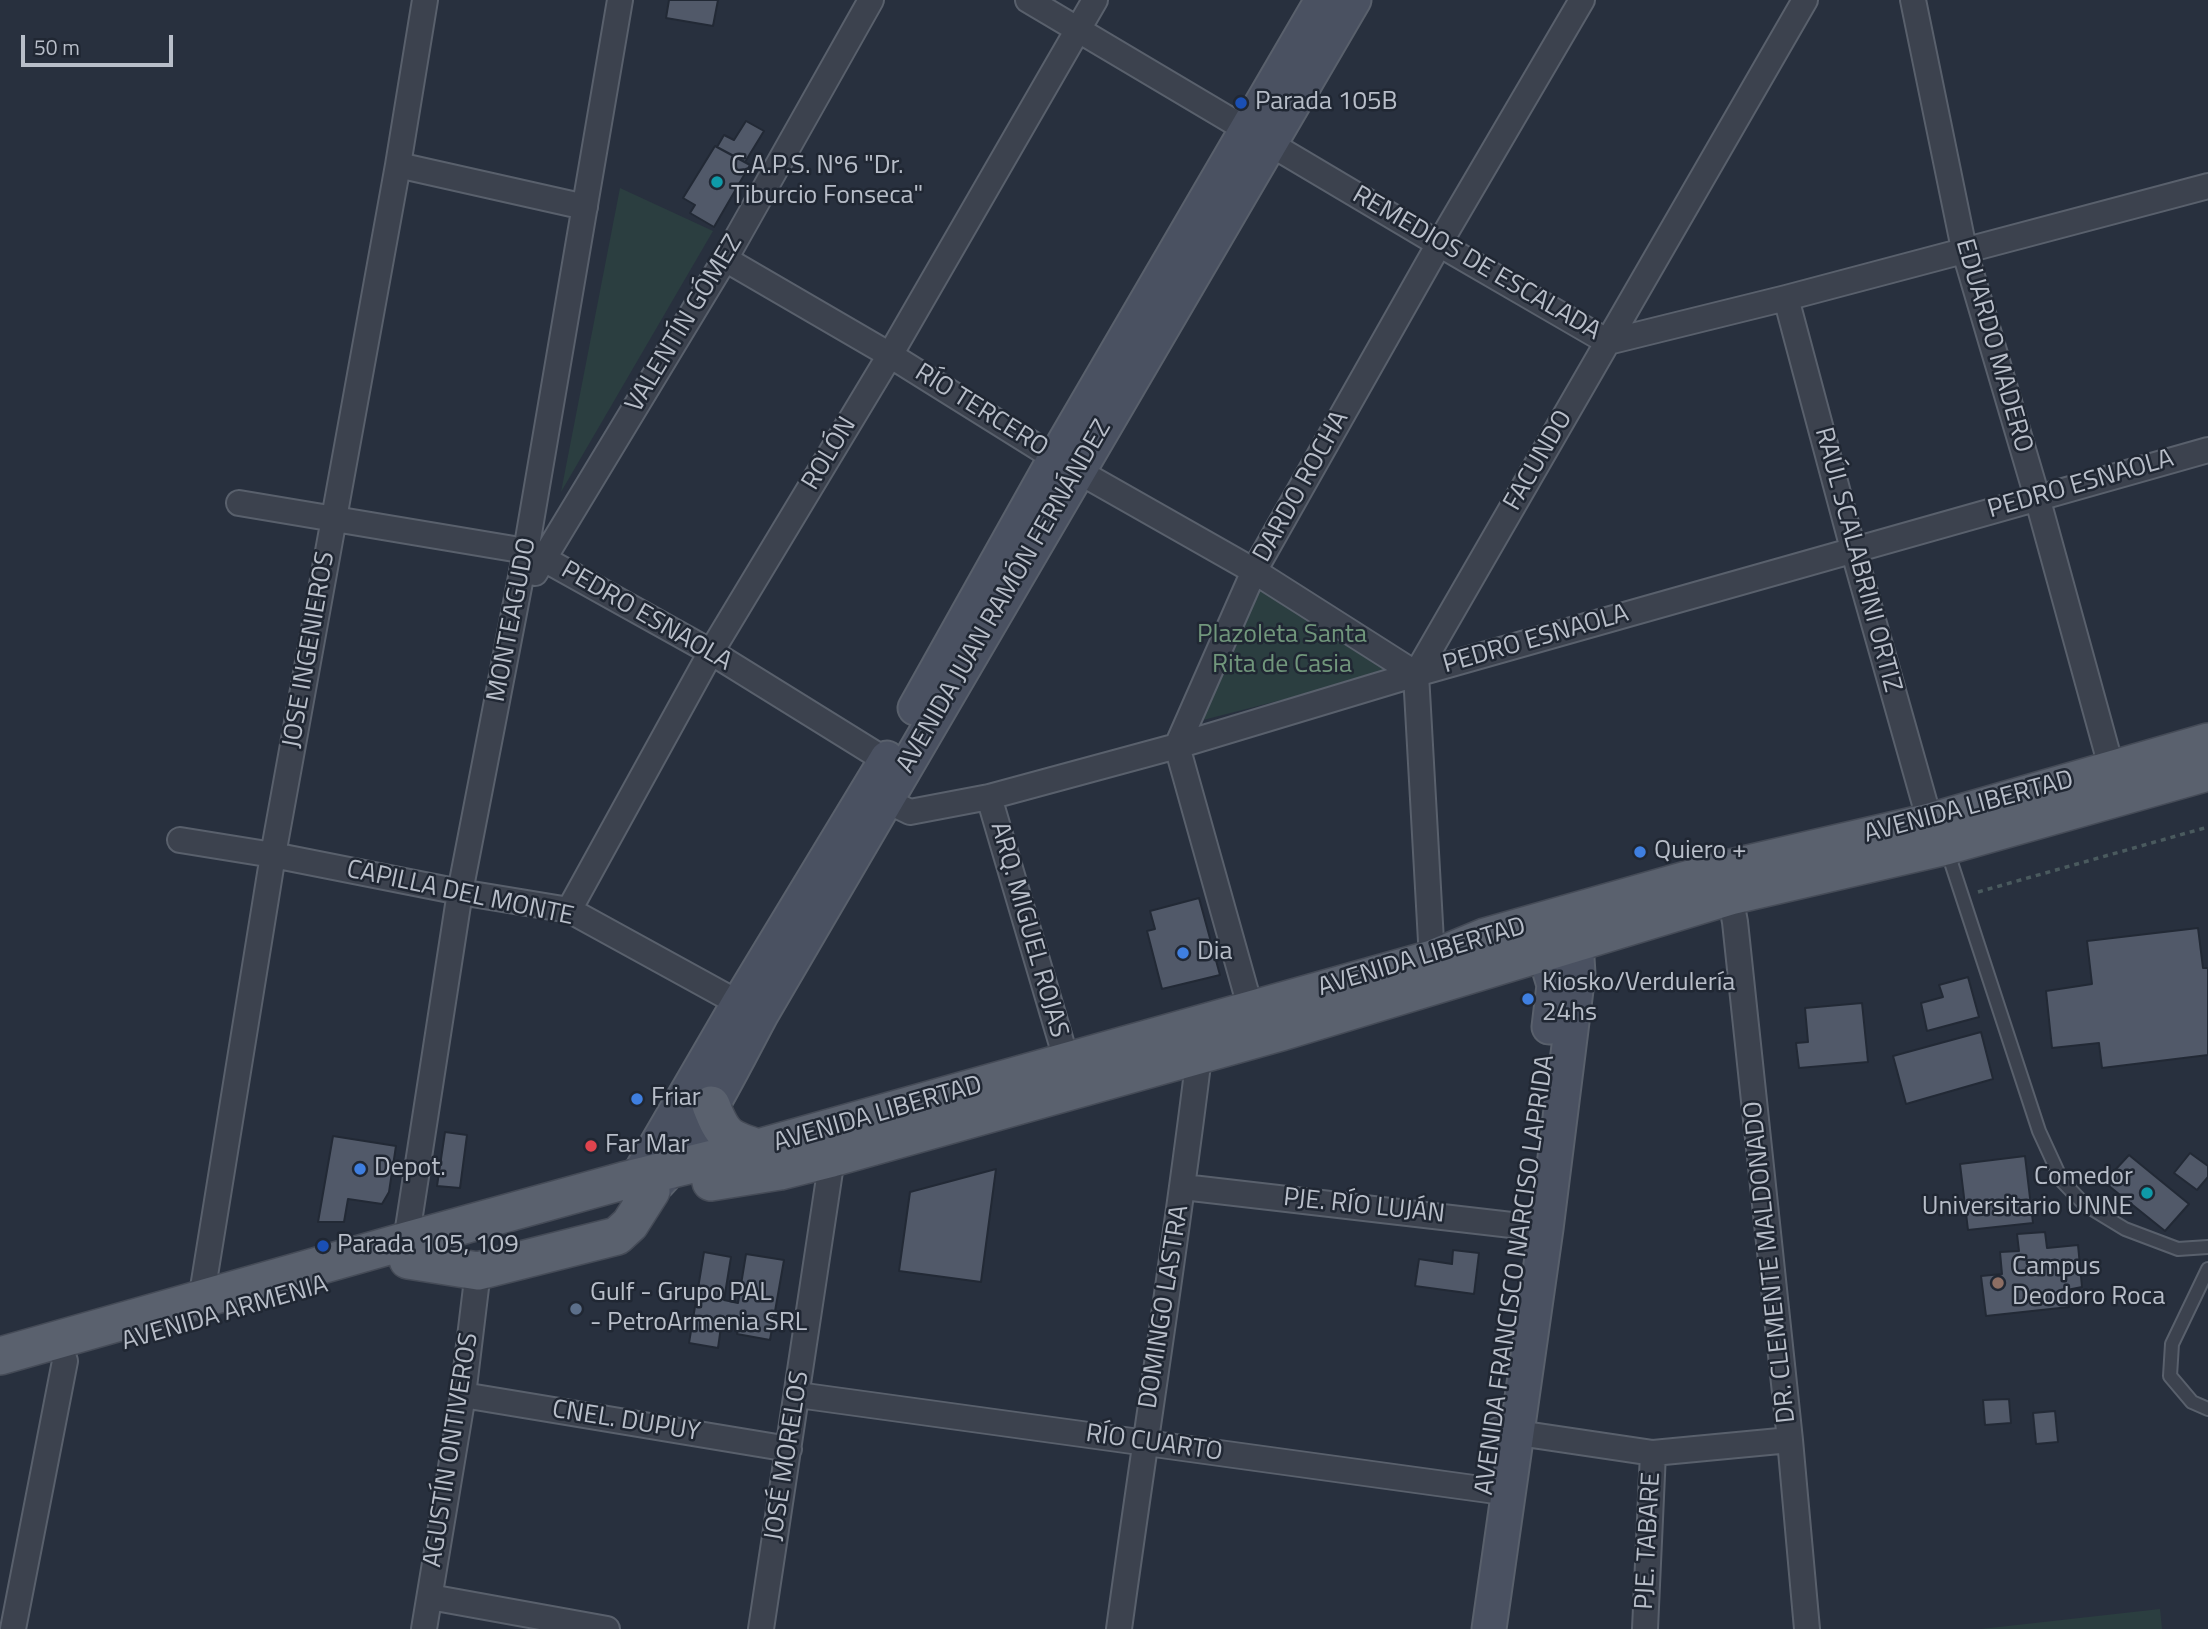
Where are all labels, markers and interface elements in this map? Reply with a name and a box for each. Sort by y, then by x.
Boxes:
scale bar [24,21,177,65]
text: 50 m [34,31,80,63]
place label: Parada 105B [1255,87,1398,119]
marker: Parada 105B [1233,95,1249,111]
place label: C.A.P.S. Nº6 "Dr. Tiburcio Fonseca" [731,151,923,212]
marker: C.A.P.S. Nº6 "Dr. Tiburcio Fonseca" [709,174,725,190]
street label: REMEDIOS DE ESCALADA [1346,180,1606,348]
street label: VALENTÍN GÓMEZ [620,230,750,418]
street label: EDUARDO MADERO [1948,236,2038,456]
street label: RÍO TERCERO [909,358,1053,464]
street label: FACUNDO [1498,405,1580,517]
street label: DARDO ROCHA [1248,406,1356,568]
street label: ROLÓN [796,412,864,496]
street label: AVENIDA JUAN RAMÓN FERNÁNDEZ [891,415,1119,779]
street label: RAÚL SCALABRINI ORTIZ [1807,424,1907,696]
street label: PEDRO ESNAOLA [1985,444,2177,526]
street label: MONTEAGUDO [482,535,544,705]
street label: JOSE INGENIEROS [277,549,343,751]
street label: PEDRO ESNAOLA [555,556,737,678]
street label: PEDRO ESNAOLA [1440,599,1632,681]
park label: Plazoleta Santa Rita de Casia [1197,620,1367,682]
street label: AVENIDA LIBERTAD [1861,765,2077,851]
street label: ARQ. MIGUEL ROJAS [982,819,1074,1041]
place label: Quiero + [1654,836,1747,868]
marker: Quiero + [1632,844,1648,860]
street label: CAPILLA DEL MONTE [344,855,576,933]
street label: AVENIDA LIBERTAD [1314,912,1530,1004]
place label: Dia [1197,937,1232,969]
marker: Dia [1175,945,1191,961]
place label: Kiosko/Verdulería 24hs [1542,968,1735,1030]
marker: Kiosko/Verdulería 24hs [1520,991,1536,1007]
street label: AVENIDA FRANCISCO NARCISO LAPRIDA [1470,1053,1562,1497]
street label: AVENIDA LIBERTAD [770,1070,986,1160]
place label: Friar [651,1083,701,1115]
marker: Friar [629,1091,645,1107]
street label: DR. CLEMENTE MALDONADO [1739,1100,1803,1424]
place label: Far Mar [605,1130,689,1162]
marker: Far Mar [583,1138,599,1154]
place label: Depot. [374,1153,446,1185]
marker: Depot. [352,1161,368,1177]
place label: Comedor Universitario UNNE [1922,1162,2133,1224]
street label: PJE. RÍO LUJÁN [1282,1183,1446,1231]
marker: Comedor Universitario UNNE [2139,1185,2155,1201]
street label: DOMINGO LASTRA [1134,1203,1196,1411]
place label: Parada 105, 109 [337,1230,519,1262]
marker: Parada 105, 109 [315,1238,331,1254]
place label: Campus Deodoro Roca [2012,1252,2165,1314]
street label: AVENIDA ARMENIA [118,1270,332,1358]
marker: Campus Deodoro Roca [1990,1275,2006,1291]
place label: Gulf - Grupo PAL - PetroArmenia SRL [590,1278,807,1340]
marker: Gulf - Grupo PAL - PetroArmenia SRL [568,1301,584,1317]
street label: AGUSTÍN ONTIVEROS [418,1331,486,1569]
street label: JOSÉ MORELOS [759,1369,817,1543]
street label: CNEL. DUPUY [550,1395,702,1449]
street label: RÍO CUARTO [1084,1419,1224,1469]
street label: PJE. TABARE [1630,1471,1668,1611]

